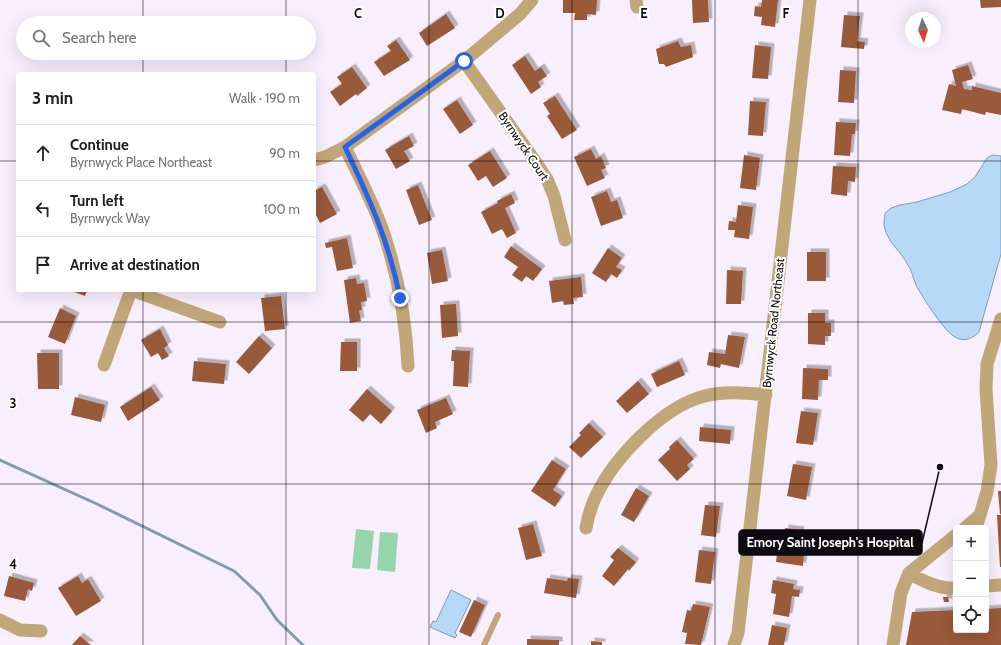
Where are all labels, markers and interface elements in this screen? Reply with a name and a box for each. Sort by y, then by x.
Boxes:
text: C [354,5,362,21]
text: D [495,5,505,21]
text: E [640,5,648,21]
text: F [783,5,790,21]
north arrow [905,12,941,48]
search box [16,16,316,60]
icon: search [30,27,52,49]
text: Search here [62,29,137,47]
route start [455,52,473,70]
text: 3 min [32,88,73,108]
text: Walk · 190 m [229,90,300,106]
street label: Byrnwyck Court [496,109,552,183]
text: Continue [70,136,129,154]
icon: ahead [32,142,54,164]
text: 90 m [269,145,300,161]
text: Byrnwyck Place Northeast [70,154,212,170]
text: Turn left [70,192,124,210]
icon: left [32,198,54,220]
text: 100 m [263,201,300,217]
text: Byrnwyck Way [70,210,150,226]
icon: arrive [32,254,54,276]
text: Arrive at destination [70,256,200,274]
street label: Byrnwyck Road Northeast [759,257,787,389]
route end [391,289,409,307]
text: 3 [9,395,17,411]
map controls [953,525,989,633]
button: + [953,525,989,561]
callout: Emory Saint Joseph's Hospital [739,530,922,555]
text: Emory Saint Joseph's Hospital [746,534,914,550]
text: 4 [9,556,17,572]
button: − [953,561,989,597]
button: locate [953,597,989,633]

